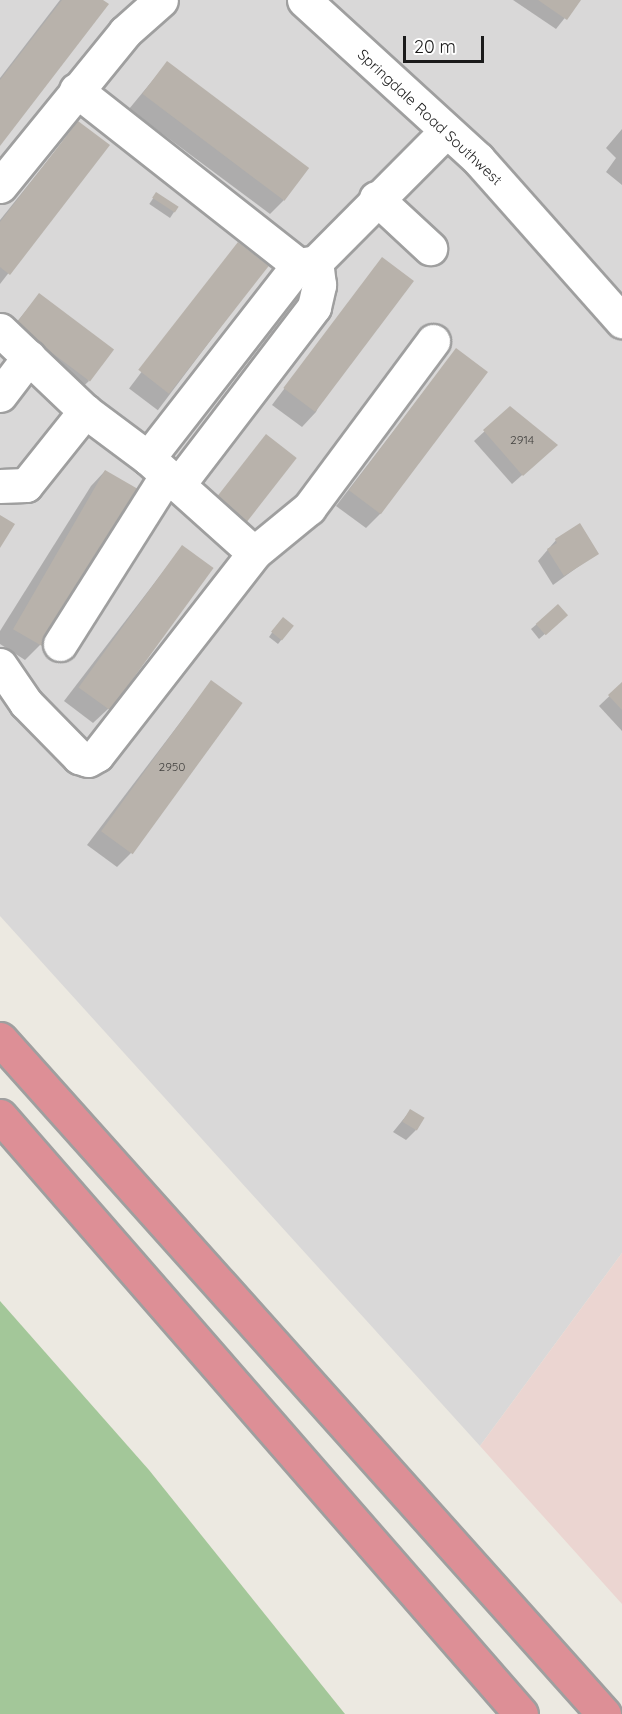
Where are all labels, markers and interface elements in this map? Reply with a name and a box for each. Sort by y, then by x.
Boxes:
scale bar [406,24,487,62]
text: 20 m [414,35,456,58]
street label: Springdale Road Southwest [354,45,506,189]
house number: 2914 [510,433,534,447]
house number: 2950 [158,760,186,774]

